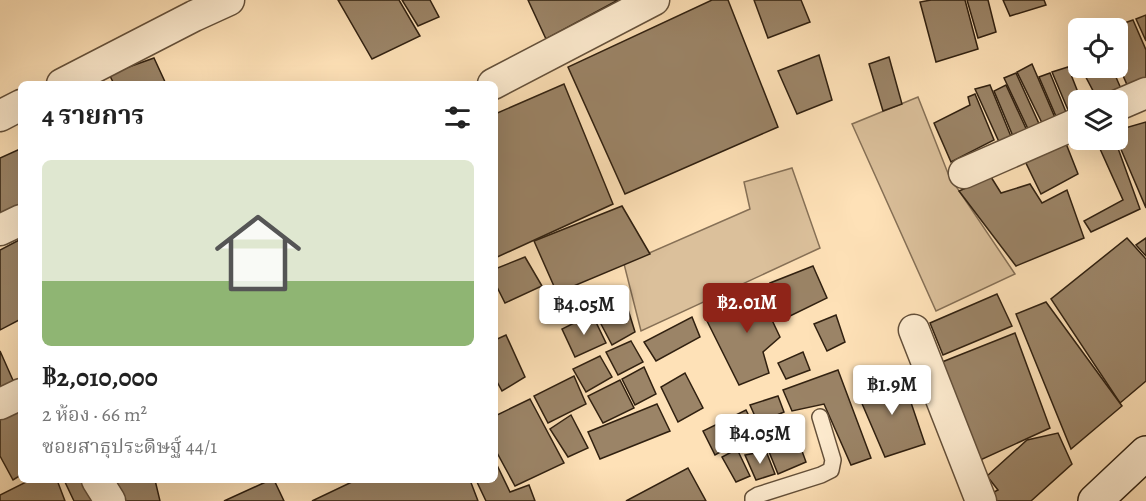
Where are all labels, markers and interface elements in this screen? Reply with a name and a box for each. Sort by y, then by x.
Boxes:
map controls [1068,18,1128,150]
button: locate [1068,18,1128,78]
button: layers [1068,90,1128,150]
text: 4 รายการ [42,98,145,133]
icon: filters [441,101,474,134]
icon: home [204,199,312,307]
pin: ฿2.01M [698,283,796,334]
pin: ฿4.05M [535,285,633,336]
text: ฿2.01M [717,289,777,316]
text: ฿4.05M [553,291,615,318]
text: ฿2,010,000 [42,360,158,395]
pin: ฿1.9M [850,365,934,416]
text: ฿1.9M [867,371,917,398]
text: 2 ห้อง · 66 m² [42,401,147,428]
pin: ฿4.05M [711,414,809,465]
text: ฿4.05M [729,420,791,447]
text: ซอยสาธุประดิษฐ์ 44/1 [42,433,217,460]

